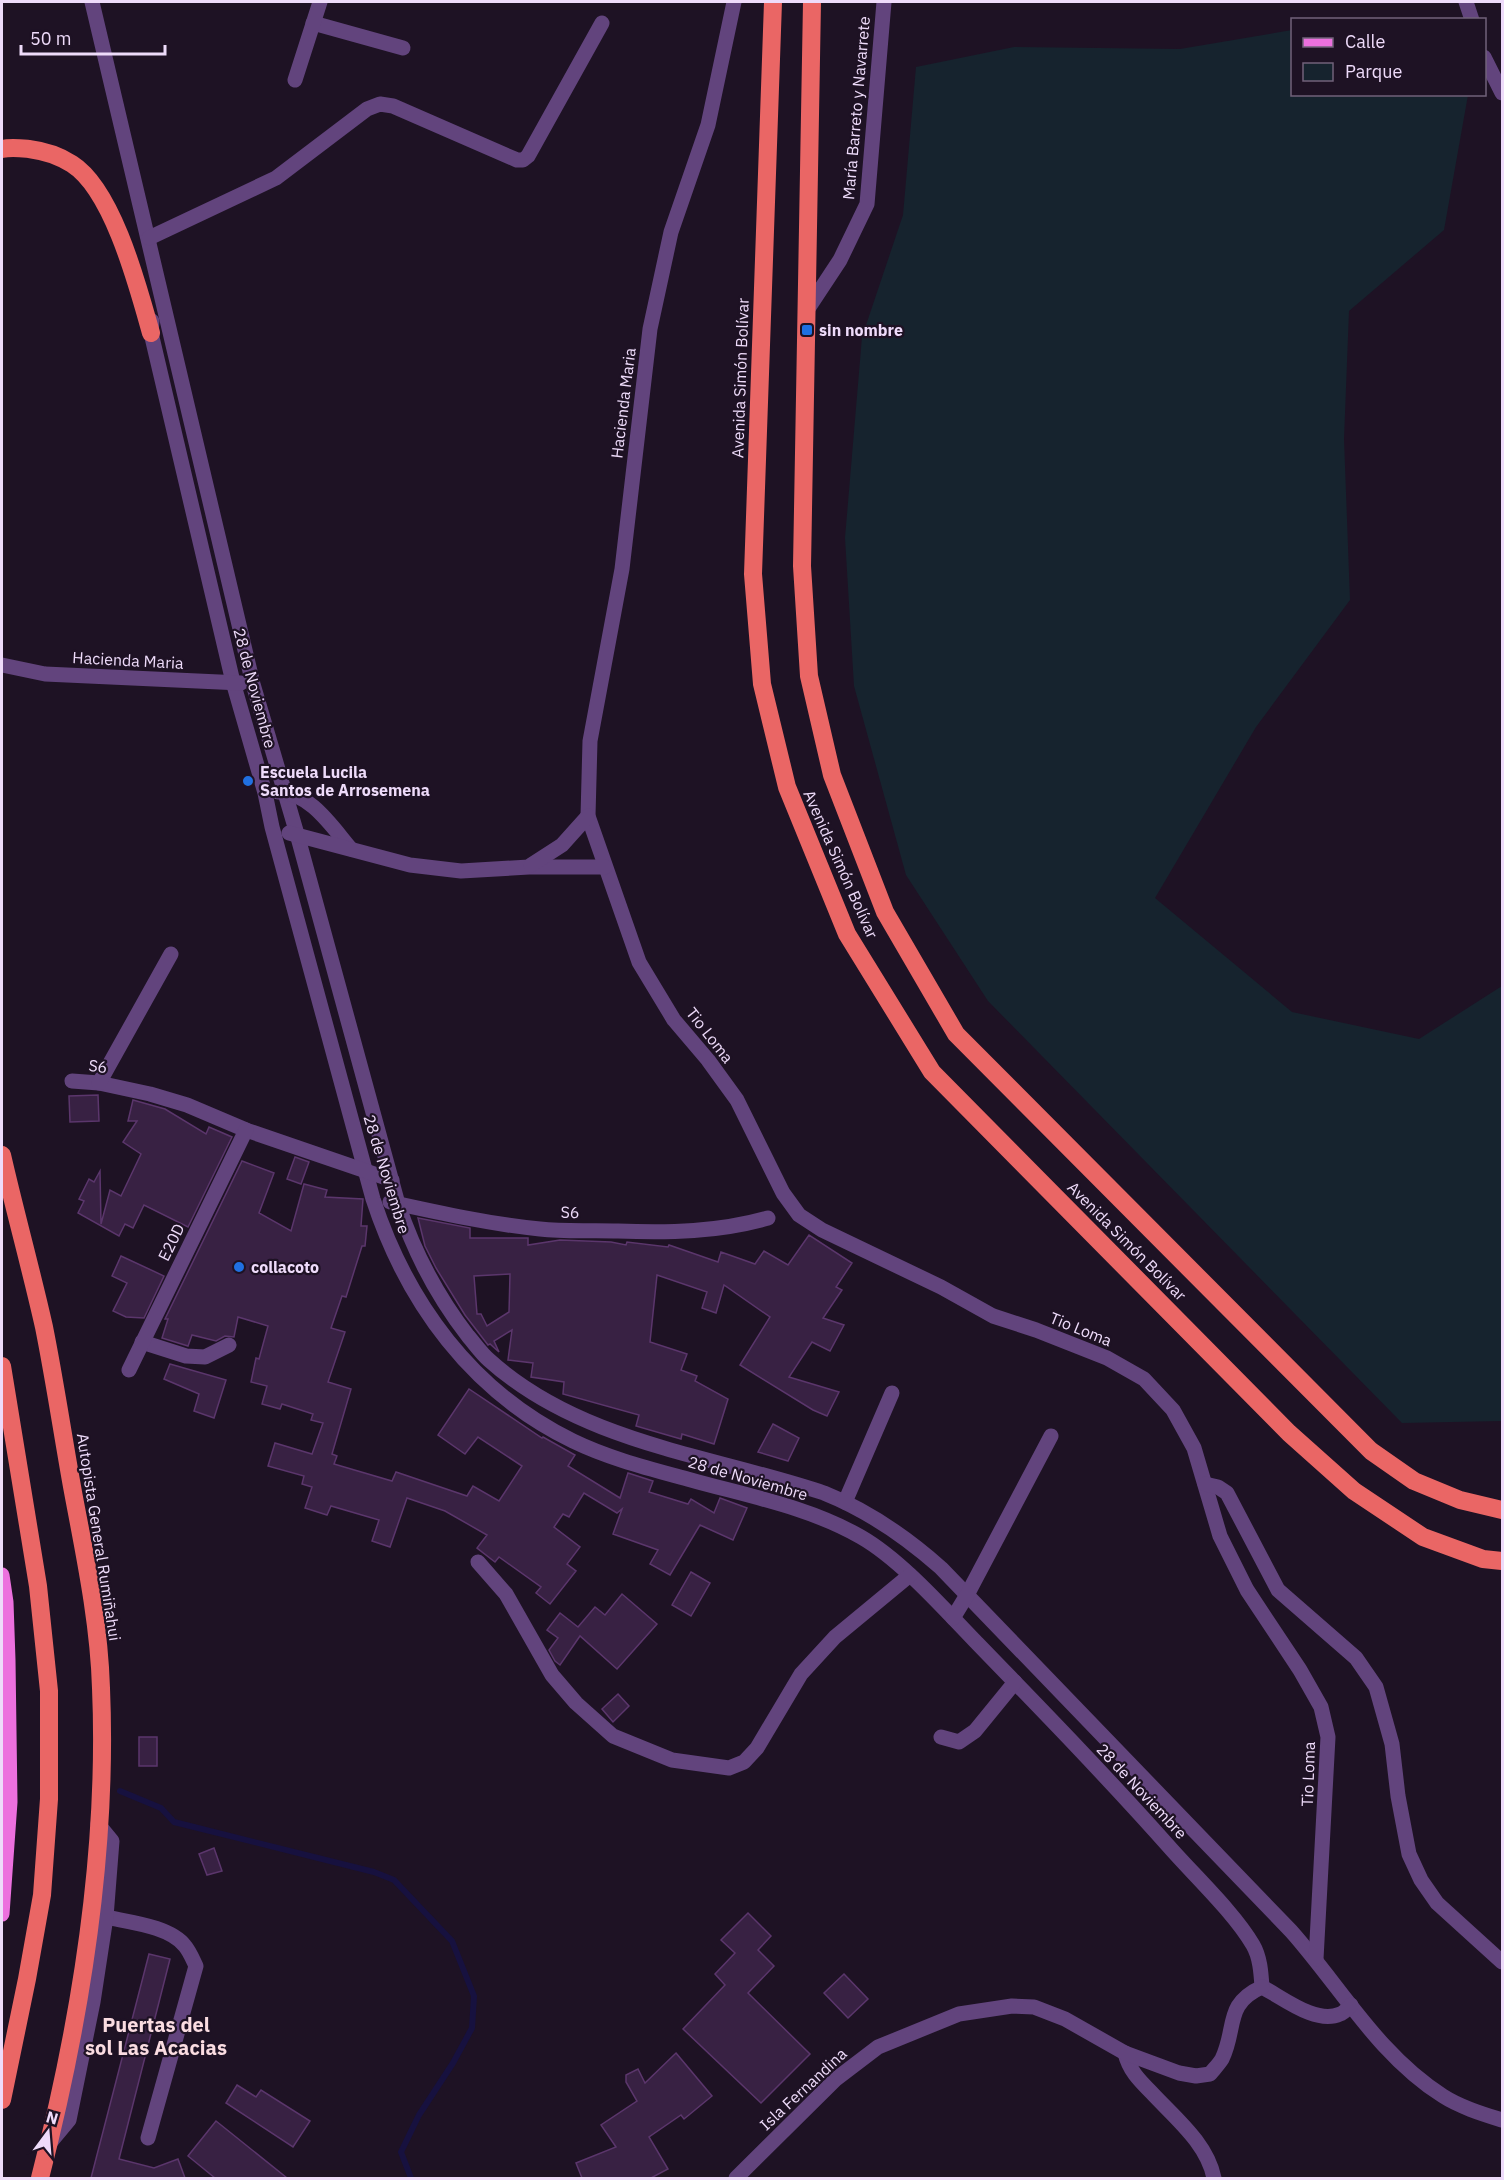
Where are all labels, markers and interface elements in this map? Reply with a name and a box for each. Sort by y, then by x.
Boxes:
street label: María Barreto y Navarrete [838,15,874,201]
scale bar [21,18,165,56]
legend [1291,18,1486,96]
text: 50 m [30,27,72,50]
text: Calle [1345,30,1385,53]
text: Parque [1345,60,1403,83]
street label: Avenida Simón Bolívar [727,298,753,458]
place label: sin nombre [819,320,903,340]
marker: sin nombre [800,323,814,337]
street label: Hacienda Maria [606,346,640,459]
street label: 28 de Noviembre [229,626,281,750]
street label: Hacienda Maria [72,647,185,673]
place label: Escuela Lucila Santos de Arrosemena [260,762,430,800]
marker: Escuela Lucila Santos de Arrosemena [241,774,255,788]
street label: Avenida Simón Bolívar [799,787,883,941]
street label: Tio Loma [682,1003,738,1067]
street label: S6 [87,1055,109,1077]
street label: 28 de Noviembre [359,1112,415,1236]
street label: Avenida Simón Bolívar [1063,1177,1191,1305]
street label: S6 [560,1202,580,1222]
street label: E20D [153,1220,189,1264]
place label: collacoto [251,1257,319,1277]
marker: collacoto [232,1260,246,1274]
street label: Tio Loma [1047,1308,1115,1351]
street label: Autopista General Rumiñahui [73,1432,125,1642]
street label: 28 de Noviembre [686,1451,810,1505]
street label: 28 de Noviembre [1093,1739,1192,1843]
street label: Tio Loma [1297,1741,1319,1807]
district label: Puertas del sol Las Acacias [85,2011,227,2061]
street label: Isla Fernandina [755,2043,851,2134]
north arrow [18,2102,78,2162]
text: N [44,2106,60,2129]

